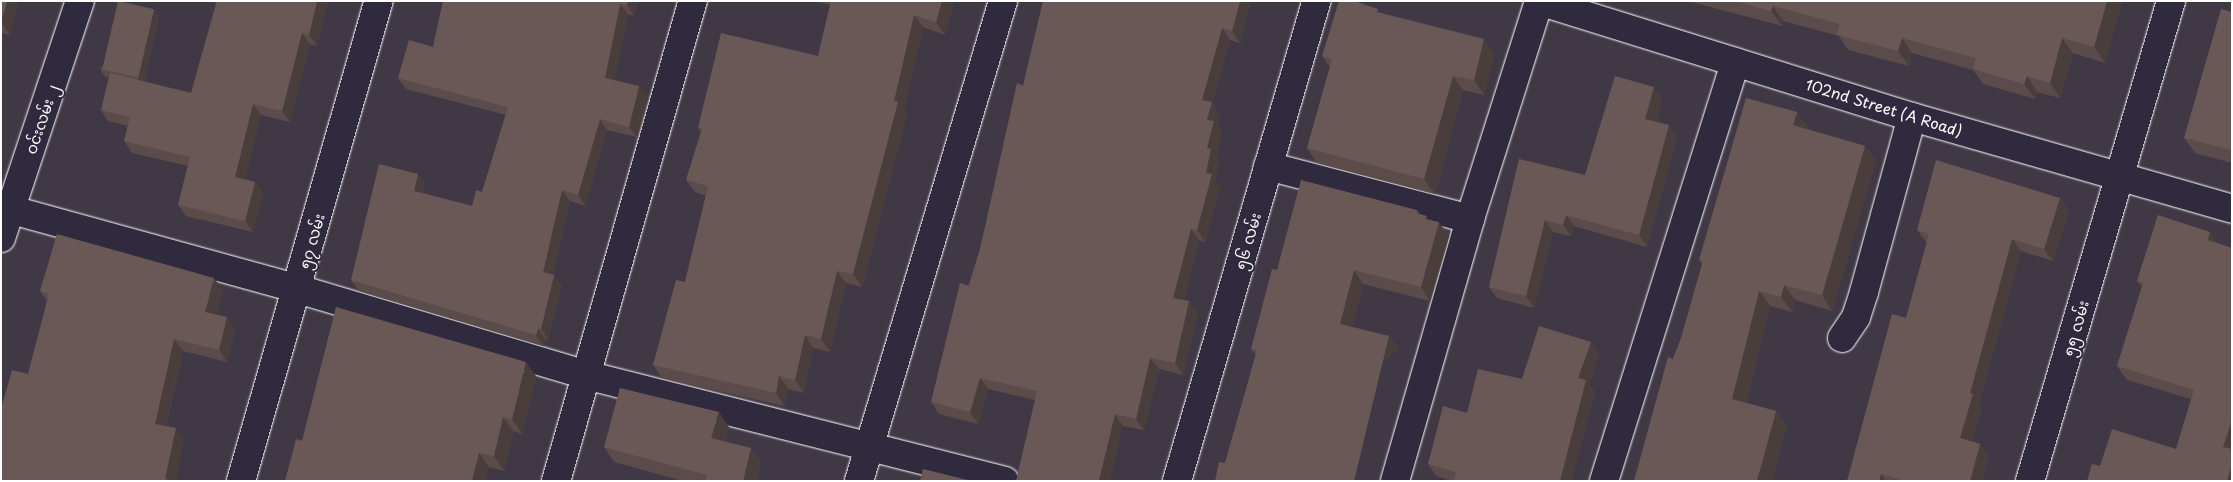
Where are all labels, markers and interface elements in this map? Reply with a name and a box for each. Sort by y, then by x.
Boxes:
street label: 102nd Street (A Road) [1803,74,1965,140]
street label: ဝင်းလမ်း ၂ [21,82,61,156]
street label: ၅၇ လမ်း [295,211,327,271]
street label: ၅၆ လမ်း [1230,211,1264,271]
street label: ၅၅ လမ်း [2058,298,2092,358]

